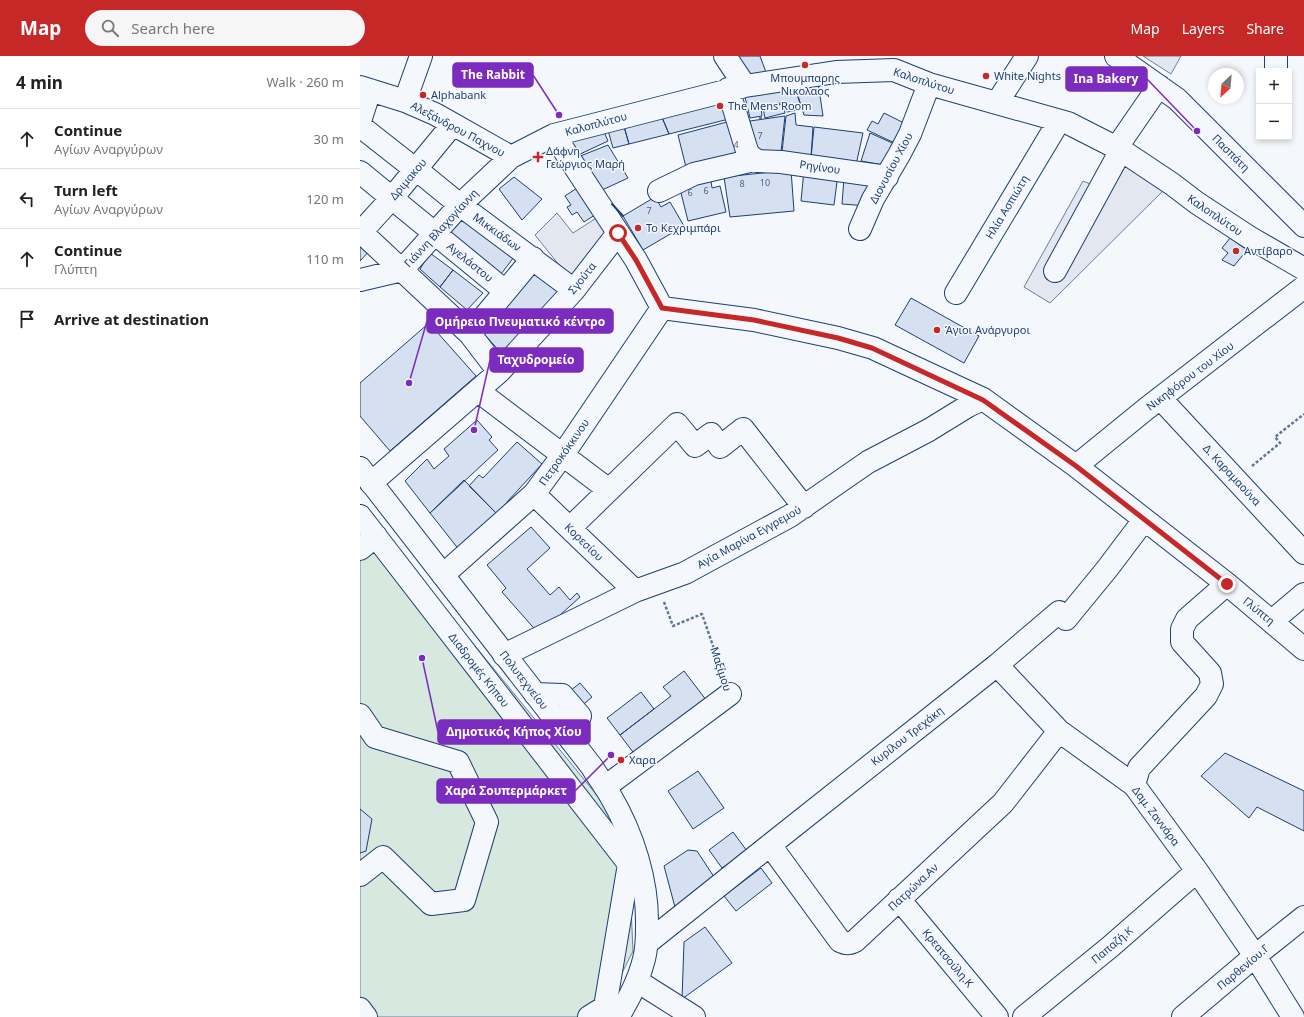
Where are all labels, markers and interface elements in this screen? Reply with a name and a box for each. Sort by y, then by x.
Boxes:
search box [85,10,365,46]
text: Map [20,15,61,41]
icon: search [99,17,121,39]
text: Search here [131,18,215,38]
text: Map [1131,19,1160,38]
text: Layers [1182,19,1224,38]
text: Share [1246,19,1284,38]
marker: Μπουμπαρης Νικολαος [800,60,810,70]
callout: The Rabbit [453,63,533,87]
street label: Καλοπλύτου [892,64,957,97]
text: The Rabbit [461,66,525,83]
callout: Ina Bakery [1066,67,1147,91]
place label: White Nights [994,68,1061,83]
north arrow [1208,68,1244,104]
map controls [1256,68,1292,140]
button: + [1256,68,1292,104]
place label: Μπουμπαρης Νικολαος [770,70,840,98]
text: Ina Bakery [1074,70,1139,87]
text: 4 min [16,71,63,94]
marker: White Nights [981,71,991,81]
text: Walk · 260 m [266,73,344,91]
place label: Alphabank [431,87,486,102]
marker: Alphabank [418,90,428,100]
street label: Αλεξάνδρου Παχνου [408,97,508,160]
place label: The Mens Room [728,98,812,113]
marker: The Mens Room [715,101,725,111]
button: − [1256,104,1292,140]
street label: Καλοπλύτου [563,108,629,139]
text: Continue [54,120,122,140]
icon: ahead [16,128,38,150]
house number: 7 [757,129,763,142]
text: 30 m [314,130,344,148]
street label: Διονυσίου Χίου [865,130,916,206]
street label: Πασπάτη [1209,131,1253,175]
house number: 4 [733,138,739,151]
text: Αγίων Αναργύρων [54,140,163,158]
place label: Δάφνη Γεώργιος Μαρή [546,143,625,171]
marker: Δάφνη Γεώργιος Μαρή [533,152,543,162]
street label: Δριμακου [386,155,429,203]
street label: Ρηγίνου [799,156,842,177]
street label: Ηλία Ασπιώτη [982,172,1032,242]
house number: 10 [760,176,770,189]
house number: 8 [739,177,745,190]
text: Turn left [54,180,118,200]
house number: 6 [703,184,709,197]
street label: Γιάννη Βλαχογίαννη [400,185,481,270]
house number: 6 [687,186,693,199]
icon: left [16,188,38,210]
text: 120 m [306,190,344,208]
street label: Καλοπλύτου [1185,191,1246,239]
text: Αγίων Αναργύρων [54,200,163,218]
house number: 7 [646,204,652,217]
street label: Μικκιάδων [470,209,525,254]
place label: Το Κεχριμπάρι [646,220,721,235]
marker: Το Κεχριμπάρι [633,223,643,233]
route start [609,224,627,242]
street label: Αγελάστου [444,238,497,285]
text: Continue [54,240,122,260]
place label: Αντίβαρο [1244,243,1293,258]
marker: Αντίβαρο [1231,246,1241,256]
icon: ahead [16,248,38,270]
text: 110 m [306,250,344,268]
street label: Σγούτα [564,258,599,297]
text: Γλύπτη [54,260,97,278]
icon: arrive [16,308,38,330]
text: Arrive at destination [54,309,209,329]
callout: Ομήρειο Πνευματικό κέντρο [427,309,613,333]
text: Ομήρειο Πνευματικό κέντρο [435,313,605,330]
place label: Άγιοι Ανάργυροι [945,322,1030,337]
marker: Άγιοι Ανάργυροι [932,325,942,335]
street label: Νικηφόρου του Χίου [1143,338,1237,414]
callout: Ταχυδρομείο [490,348,583,372]
text: Ταχυδρομείο [498,351,575,368]
street label: Πετροκόκκινου [535,415,592,488]
street label: Δ. Καραμαούνα [1200,441,1265,509]
street label: Αγία Μαρίνα Εγγρεμού [694,502,804,572]
street label: Κορεσίου [562,519,607,564]
route end [1218,575,1236,593]
street label: Γλύπτη [1240,593,1278,628]
street label: Διαδρομές Κήπου [446,629,513,710]
street label: Μαξίμου [707,645,736,693]
street label: Πολυτεχνείου [497,647,552,712]
street label: Κυρίλου Τρεχάκη [867,703,946,769]
callout: Δημοτικός Κήπος Χίου [438,720,590,744]
text: Δημοτικός Κήπος Χίου [446,723,582,740]
place label: Χαρα [629,752,656,767]
marker: Χαρα [616,755,626,765]
callout: Χαρά Σουπερμάρκετ [437,779,575,803]
text: Χαρά Σουπερμάρκετ [445,782,567,799]
street label: Δαμ. Ζαννάρα [1129,783,1184,849]
street label: Πατρώνα.Αν [884,859,941,914]
street label: Παπαζή.Κ [1088,923,1136,966]
street label: Κρεατσούλη.Κ [920,925,977,990]
street label: Παρθενίου.Γ [1213,940,1272,993]

